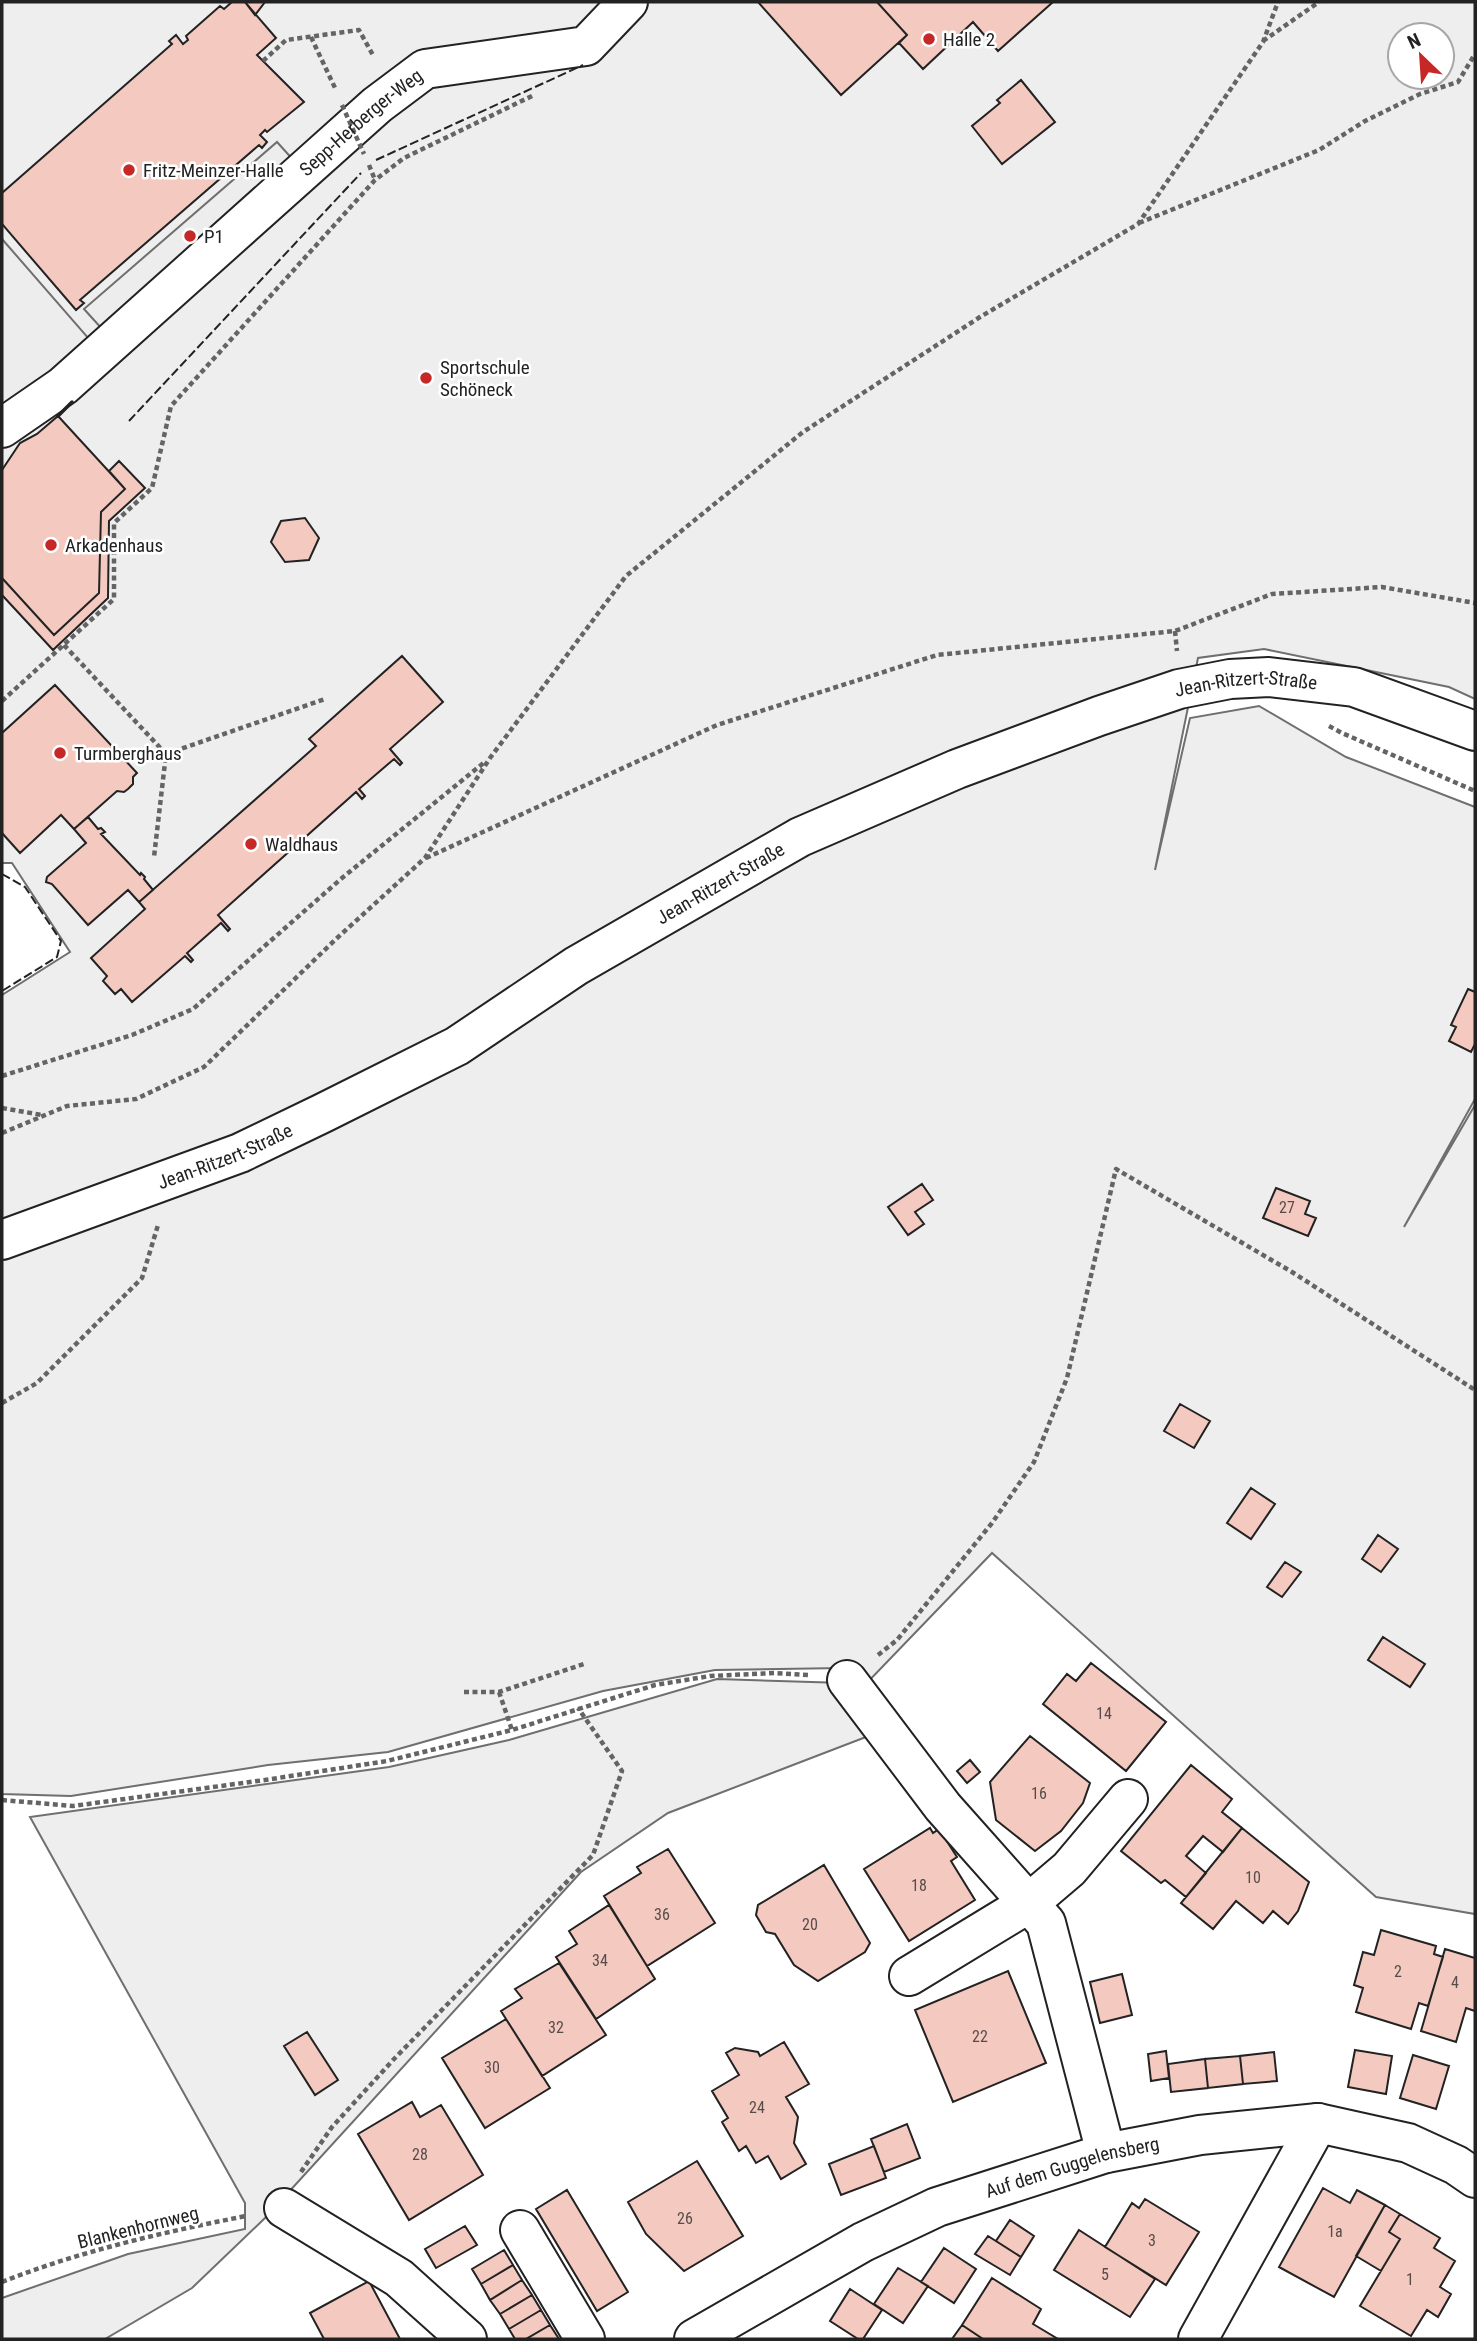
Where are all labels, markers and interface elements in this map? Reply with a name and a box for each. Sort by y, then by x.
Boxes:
north arrow [1386,21,1456,91]
place label: Halle 2 [943,28,995,51]
text: N [1404,28,1424,54]
marker: Halle 2 [921,31,937,47]
street label: Sepp-Herberger-Weg [295,64,427,181]
place label: Fritz-Meinzer-Halle [143,159,284,182]
marker: Fritz-Meinzer-Halle [121,162,137,178]
place label: P1 [204,225,224,248]
marker: P1 [182,228,198,244]
place label: Sportschule Schöneck [440,356,530,401]
marker: Sportschule Schöneck [418,370,434,386]
place label: Arkadenhaus [65,534,163,557]
marker: Arkadenhaus [43,537,59,553]
street label: Jean-Ritzert-Straße [1173,666,1319,702]
place label: Turmberghaus [74,742,182,765]
marker: Turmberghaus [52,745,68,761]
place label: Waldhaus [265,833,338,856]
marker: Waldhaus [243,836,259,852]
street label: Jean-Ritzert-Straße [652,838,788,929]
street label: Jean-Ritzert-Straße [154,1119,296,1194]
house number: 27 [1279,1198,1295,1217]
house number: 14 [1096,1704,1112,1723]
house number: 16 [1031,1784,1047,1803]
house number: 10 [1245,1868,1261,1887]
house number: 18 [911,1876,927,1895]
house number: 36 [654,1905,670,1924]
house number: 20 [802,1915,818,1934]
house number: 34 [592,1951,608,1970]
house number: 2 [1394,1962,1402,1981]
house number: 4 [1451,1973,1459,1992]
house number: 32 [548,2018,564,2037]
house number: 22 [972,2027,988,2046]
house number: 30 [484,2058,500,2077]
house number: 24 [749,2098,765,2117]
street label: Auf dem Guggelensberg [983,2132,1161,2203]
house number: 28 [412,2145,428,2164]
street label: Blankenhornweg [75,2201,201,2254]
house number: 26 [677,2209,693,2228]
house number: 1a [1327,2222,1343,2241]
house number: 3 [1148,2231,1156,2250]
house number: 5 [1101,2265,1109,2284]
house number: 1 [1406,2270,1414,2289]

